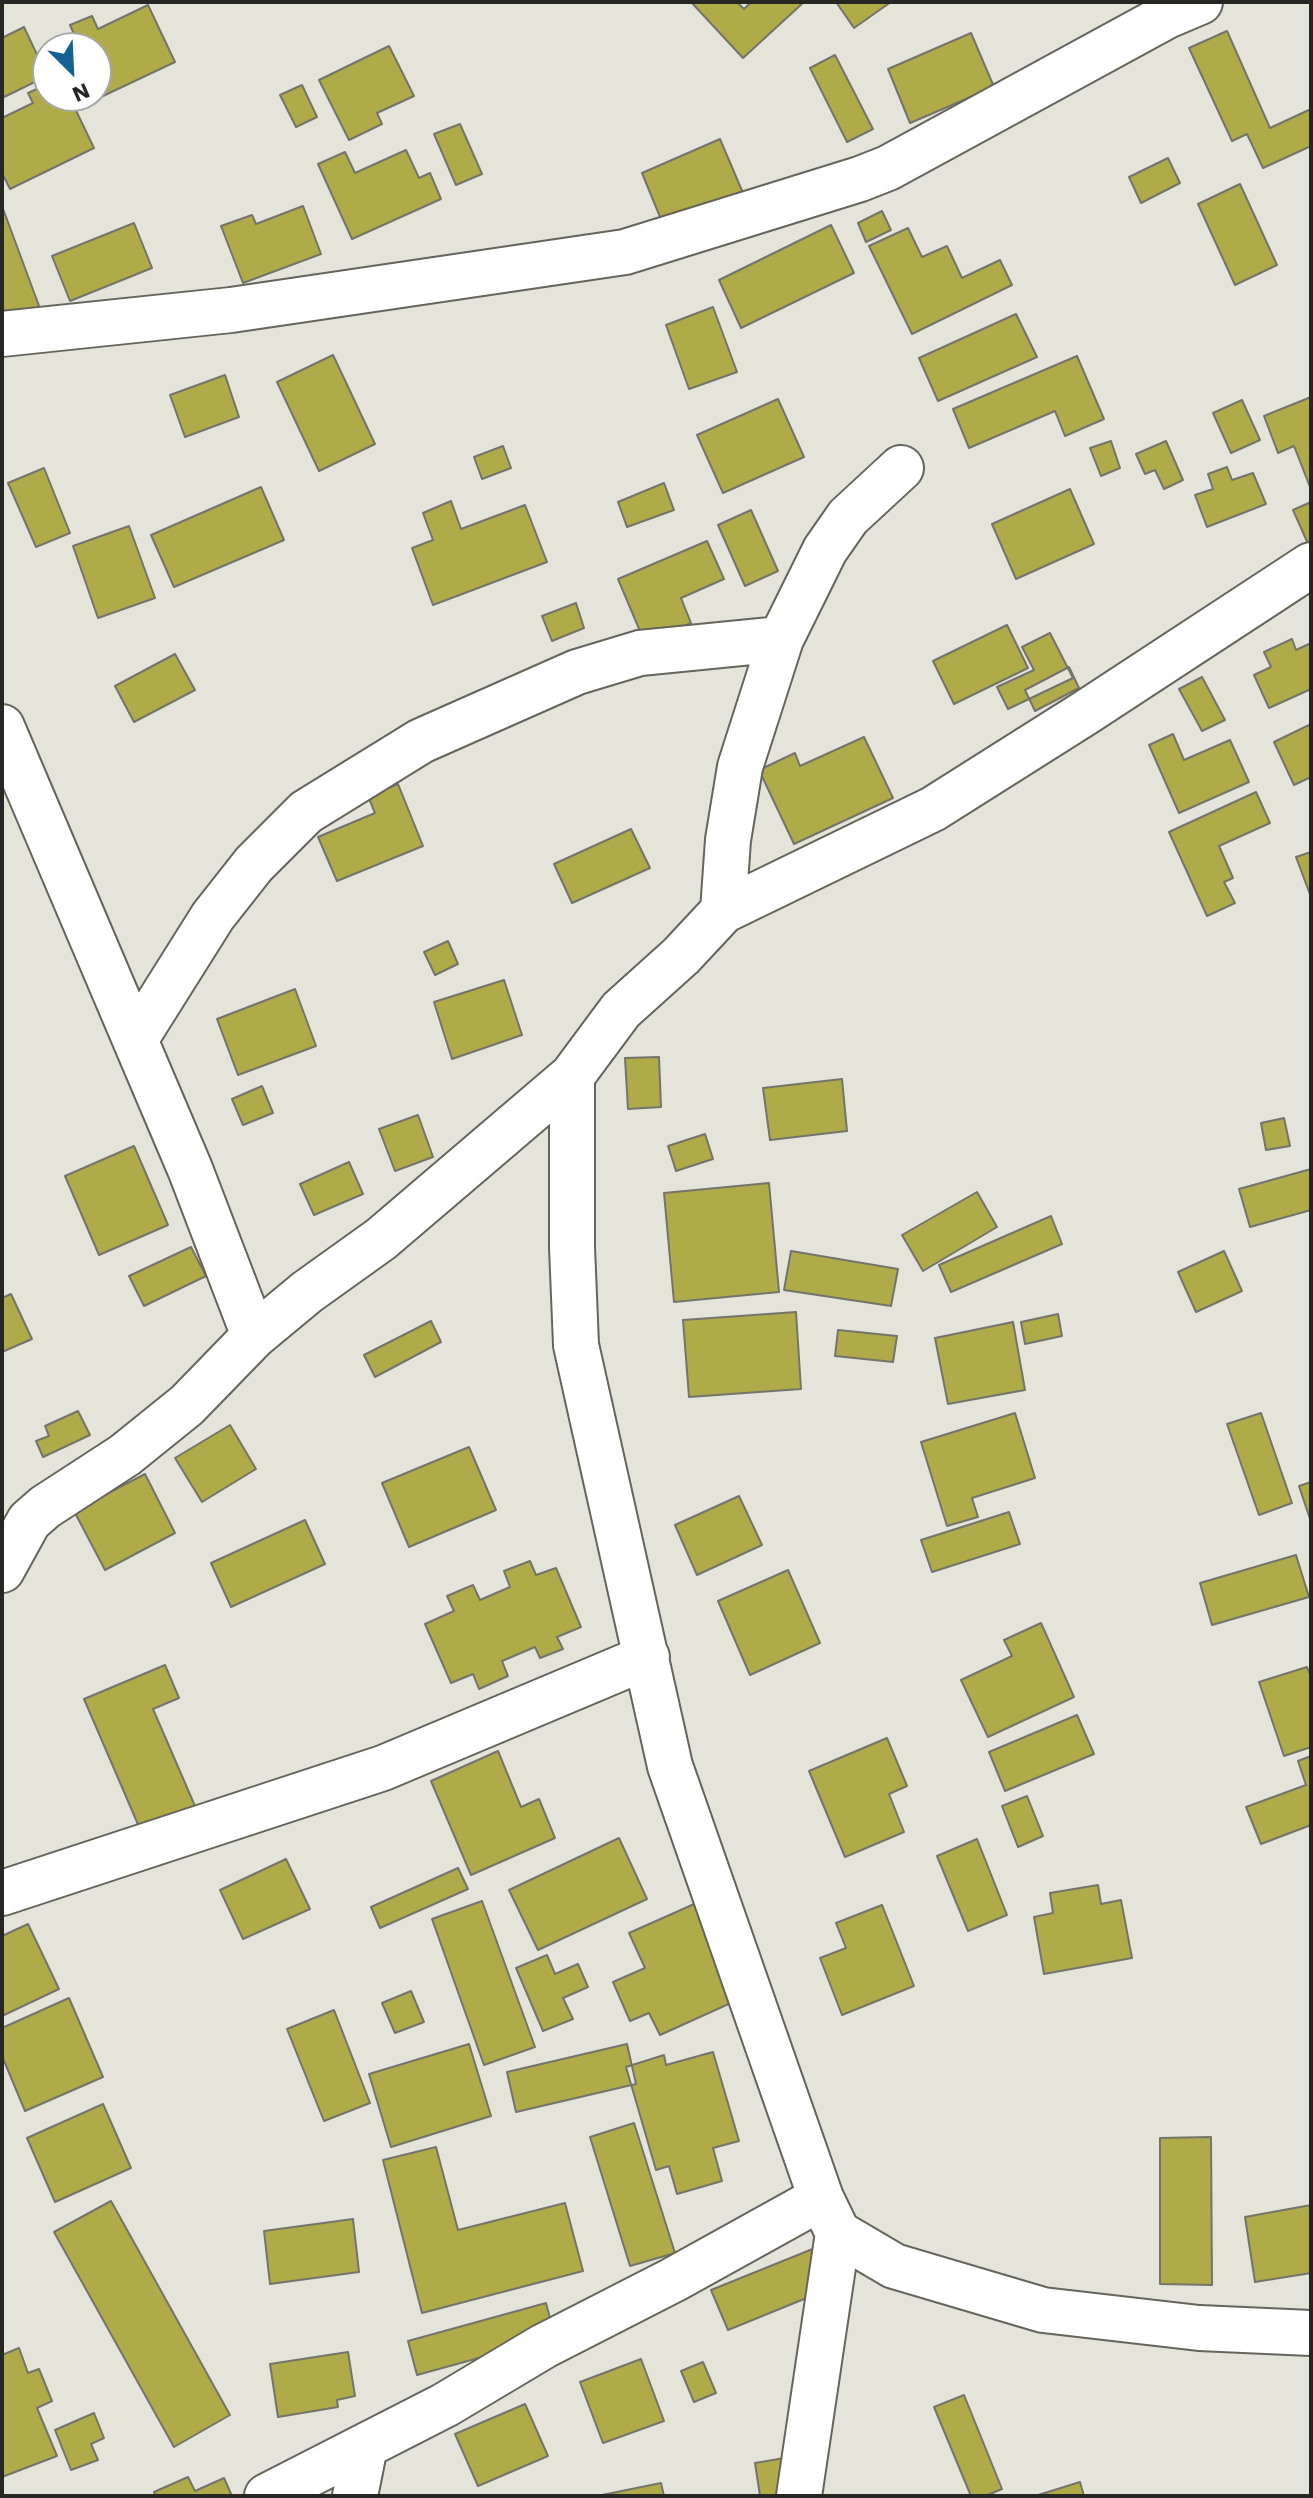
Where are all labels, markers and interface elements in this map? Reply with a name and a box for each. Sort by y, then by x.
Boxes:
north arrow [32,32,112,112]
text: N [69,78,94,107]

